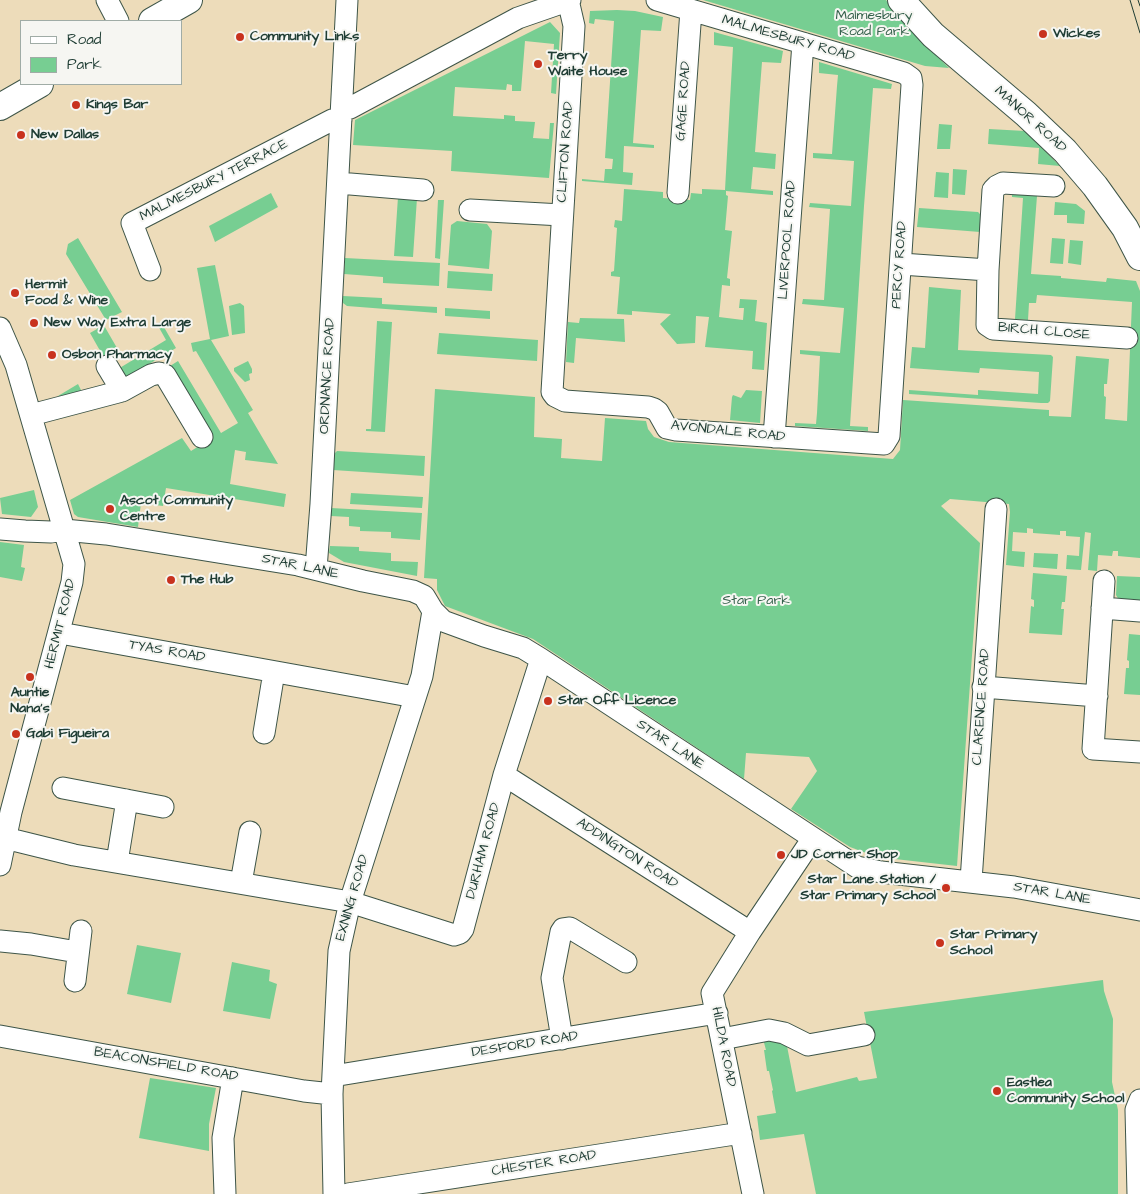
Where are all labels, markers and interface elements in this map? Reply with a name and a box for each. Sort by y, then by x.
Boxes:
park label: Malmesbury Road Park [836,8,912,40]
street label: MALMESBURY ROAD [720,12,856,66]
legend [20,20,182,85]
place label: Wickes [1053,26,1100,42]
marker: Wickes [1037,28,1049,40]
text: Road [67,29,101,50]
place label: Community Links [250,29,359,45]
marker: Community Links [234,31,246,43]
place label: Terry Waite House [548,48,627,80]
text: Park [67,54,102,75]
marker: Terry Waite House [532,58,544,70]
street label: GAGE ROAD [673,61,695,141]
street label: MANOR ROAD [990,83,1070,157]
place label: Kings Bar [86,97,148,113]
marker: Kings Bar [70,99,82,111]
street label: CLIFTON ROAD [554,101,578,203]
place label: New Dallas [31,127,99,143]
marker: New Dallas [15,129,27,141]
street label: MALMESBURY TERRACE [137,136,291,226]
street label: LIVERPOOL ROAD [775,180,801,300]
street label: PERCY ROAD [889,221,911,309]
place label: Hermit Food & Wine [25,277,108,310]
marker: Hermit Food & Wine [9,287,21,299]
place label: New Way Extra Large [44,315,191,331]
marker: New Way Extra Large [28,317,40,329]
street label: ORDNANCE ROAD [317,318,339,434]
street label: BIRCH CLOSE [997,320,1091,344]
place label: Osbon Pharmacy [62,347,172,363]
marker: Osbon Pharmacy [46,349,58,361]
street label: AVONDALE ROAD [670,418,786,446]
place label: Ascot Community Centre [120,493,233,526]
marker: Ascot Community Centre [104,503,116,515]
street label: STAR LANE [260,551,340,583]
place label: The Hub [181,572,233,588]
marker: The Hub [165,574,177,586]
street label: HERMIT ROAD [42,577,80,671]
park label: Star Park [722,593,790,609]
street label: TYAS ROAD [128,637,206,667]
street label: CLARENCE ROAD [970,648,994,766]
marker: Auntie Nana's [24,671,36,683]
place label: Auntie Nana's [10,685,50,718]
place label: Star Off Licence [558,693,676,709]
marker: Star Off Licence [542,695,554,707]
street label: STAR LANE [633,716,707,774]
place label: Gabi Figueira [26,726,109,742]
marker: Gabi Figueira [10,728,22,740]
street label: DURHAM ROAD [463,801,505,901]
street label: ADDINGTON ROAD [573,815,681,893]
place label: JD Corner Shop [791,847,898,863]
marker: JD Corner Shop [775,849,787,861]
street label: EXNING ROAD [333,853,373,943]
place label: Star Lane Station / Star Primary School [800,872,936,904]
street label: STAR LANE [1012,879,1092,909]
marker: Star Lane Station / Star Primary School [940,882,952,894]
place label: Star Primary School [950,927,1037,960]
marker: Star Primary School [934,937,946,949]
street label: HILDA ROAD [707,1005,739,1089]
street label: DESFORD ROAD [471,1028,579,1062]
street label: BEACONSFIELD ROAD [93,1044,239,1086]
place label: Eastlea Community School [1007,1075,1124,1108]
marker: Eastlea Community School [991,1085,1003,1097]
street label: CHESTER ROAD [491,1147,597,1181]

